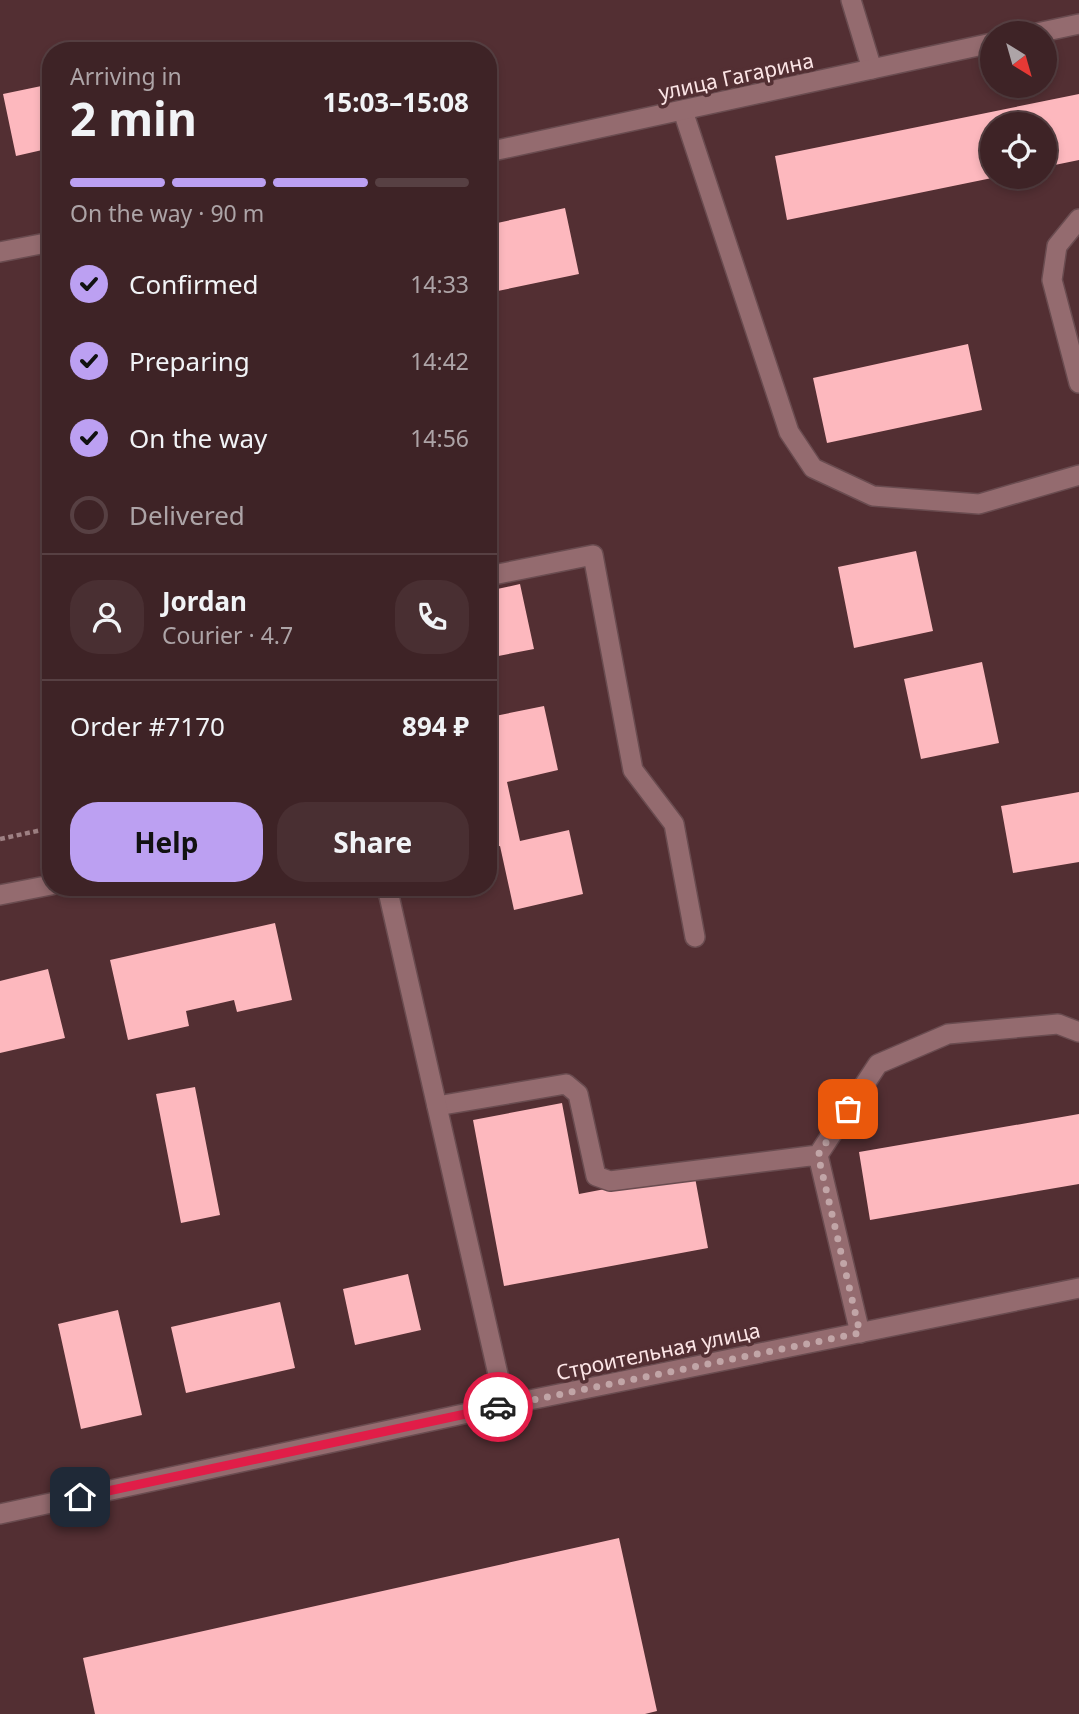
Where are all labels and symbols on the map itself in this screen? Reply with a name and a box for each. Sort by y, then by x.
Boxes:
north arrow [980,21,1057,98]
street label: улица Гагарина [656,46,816,106]
pin [818,1079,878,1139]
street label: Строительная улица [553,1316,763,1386]
courier [463,1372,533,1442]
pin [50,1467,110,1527]

